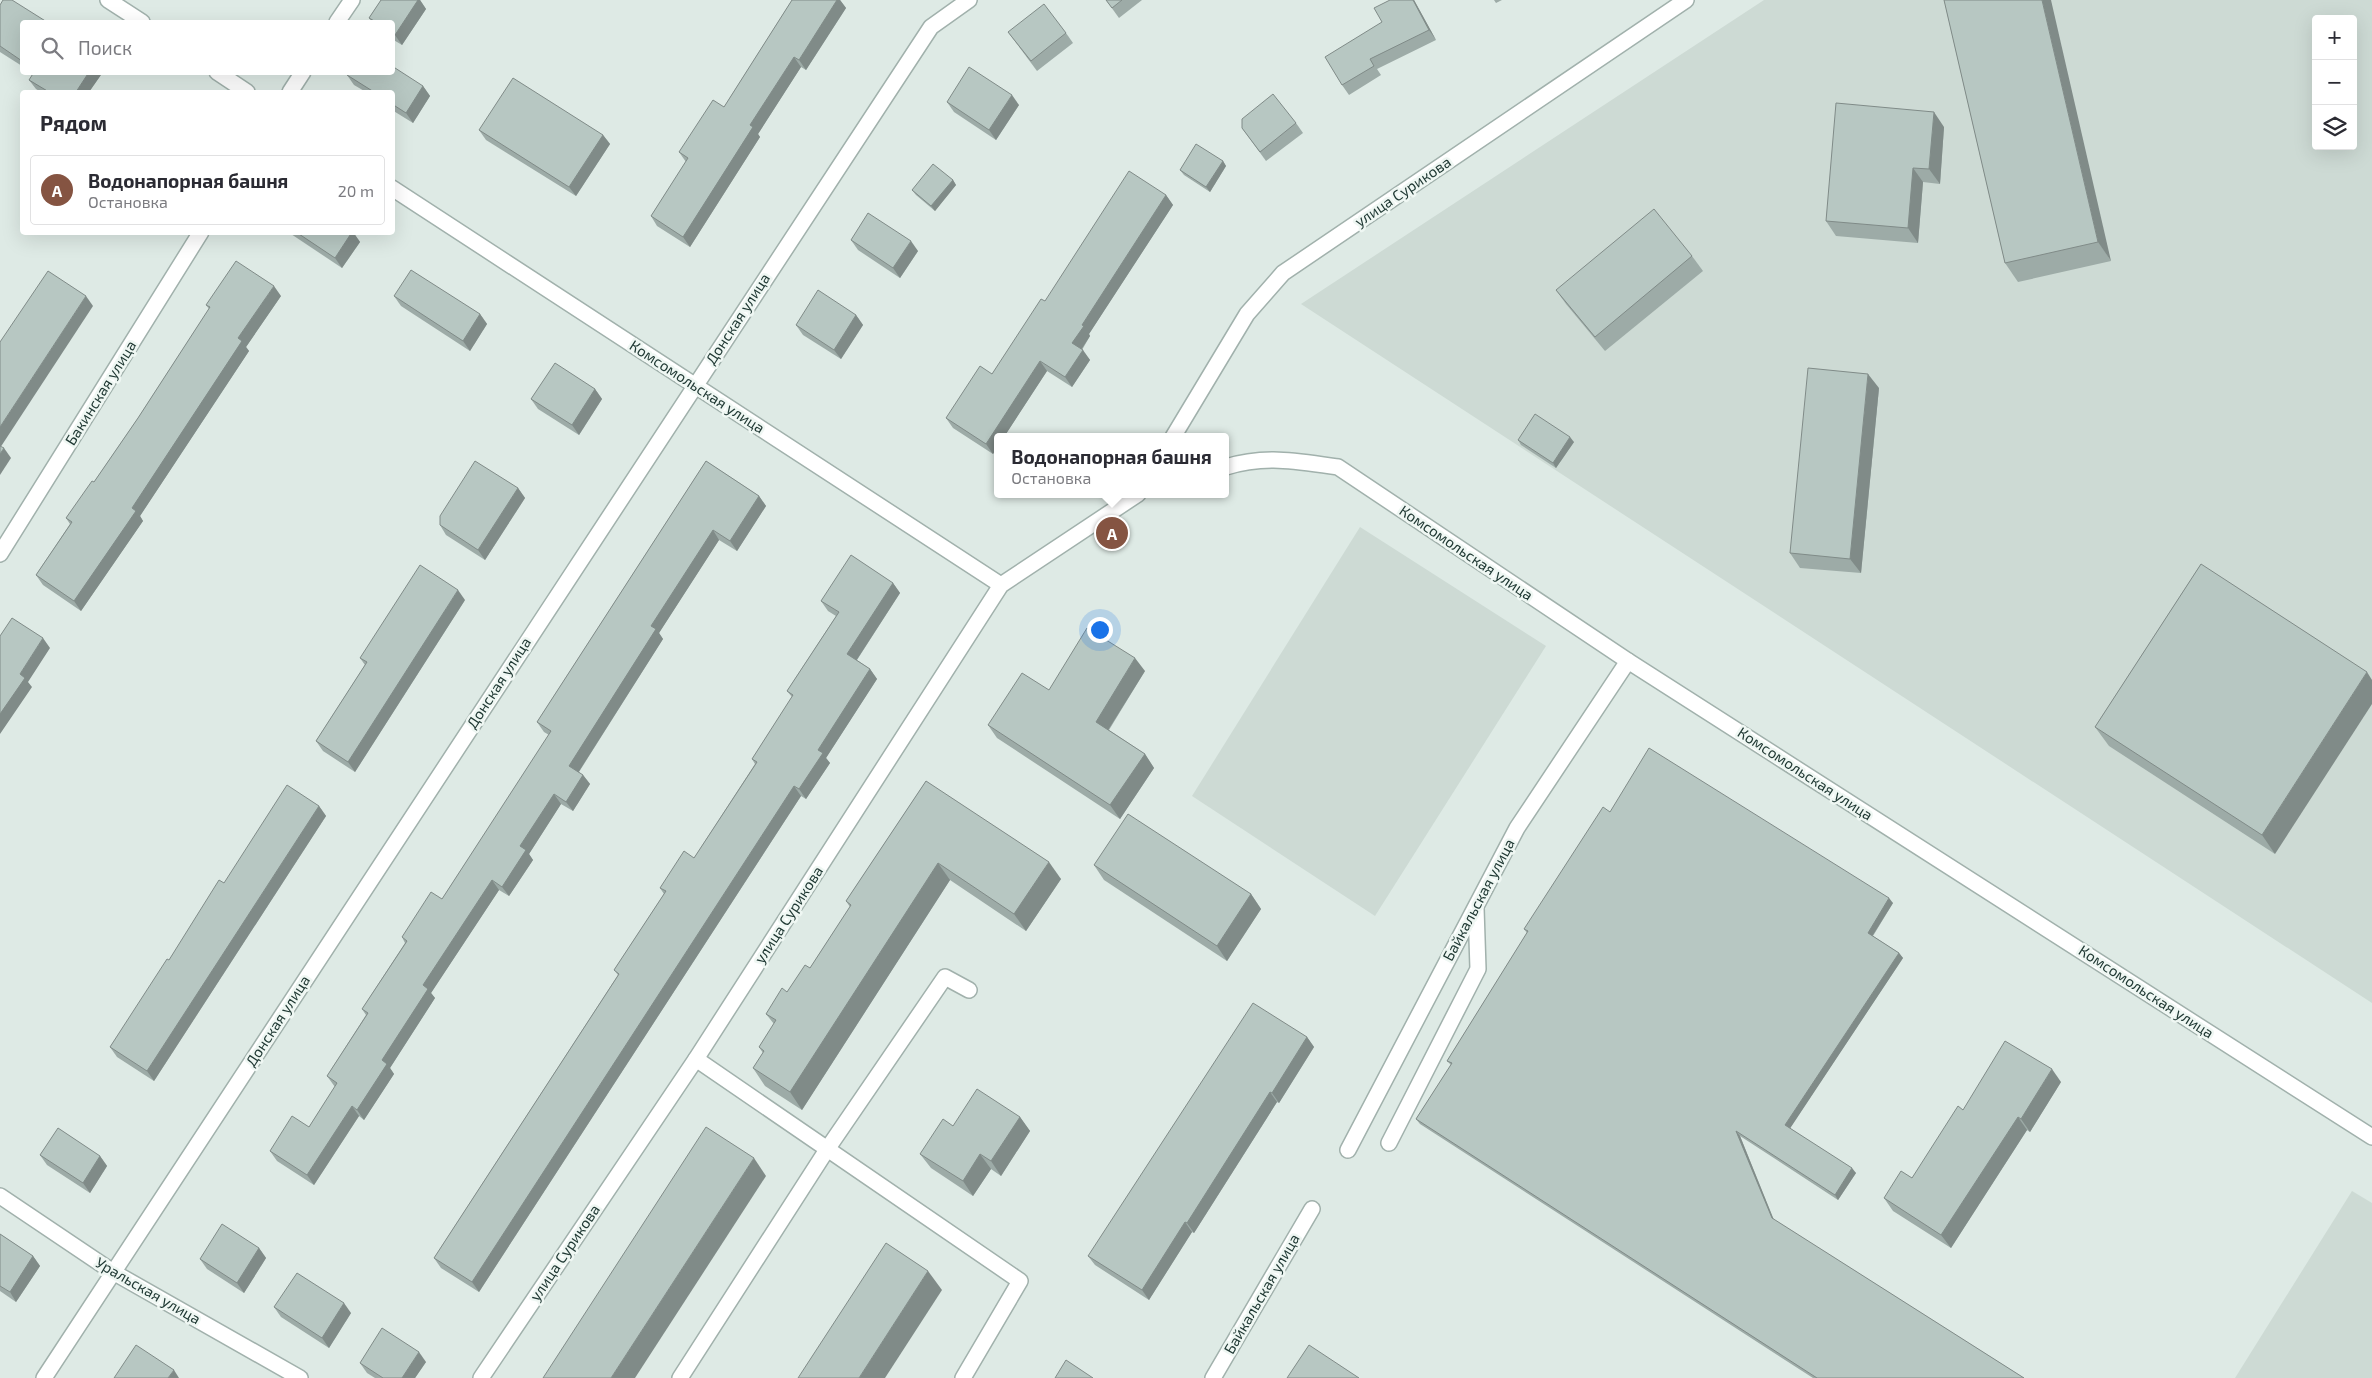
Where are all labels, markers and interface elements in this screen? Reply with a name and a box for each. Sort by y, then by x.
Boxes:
map controls [2312,15,2357,150]
button: + [2312,15,2357,60]
search box [20,20,395,75]
icon: search [38,34,66,62]
text: Поиск [78,36,132,59]
button: − [2312,60,2357,105]
button: layers [2312,105,2357,150]
text: Рядом [40,110,107,135]
street label: улица Сурикова [1351,152,1455,231]
text: Водонапорная башня [88,169,288,192]
text: A [52,181,62,200]
text: 20 m [338,181,374,200]
text: Остановка [88,192,168,211]
street label: Донская улица [701,270,774,368]
street label: Комсомольская улица [626,336,768,437]
street label: Бакинская улица [61,337,140,449]
popup [994,433,1229,498]
text: Водонапорная башня [1011,445,1212,468]
text: Остановка [1011,468,1091,487]
street label: Комсомольская улица [1396,501,1537,604]
pin: A [1096,514,1128,552]
your location [1087,617,1113,643]
street label: Донская улица [462,634,535,732]
street label: Комсомольская улица [1734,723,1876,824]
street label: Байкальская улица [1438,835,1519,964]
street label: улица Сурикова [750,862,827,967]
street label: Комсомольская улица [2075,941,2217,1042]
street label: Донская улица [241,972,314,1070]
street label: улица Сурикова [525,1201,604,1305]
street label: Байкальская улица [1219,1230,1304,1357]
street label: Уральская улица [92,1253,204,1328]

